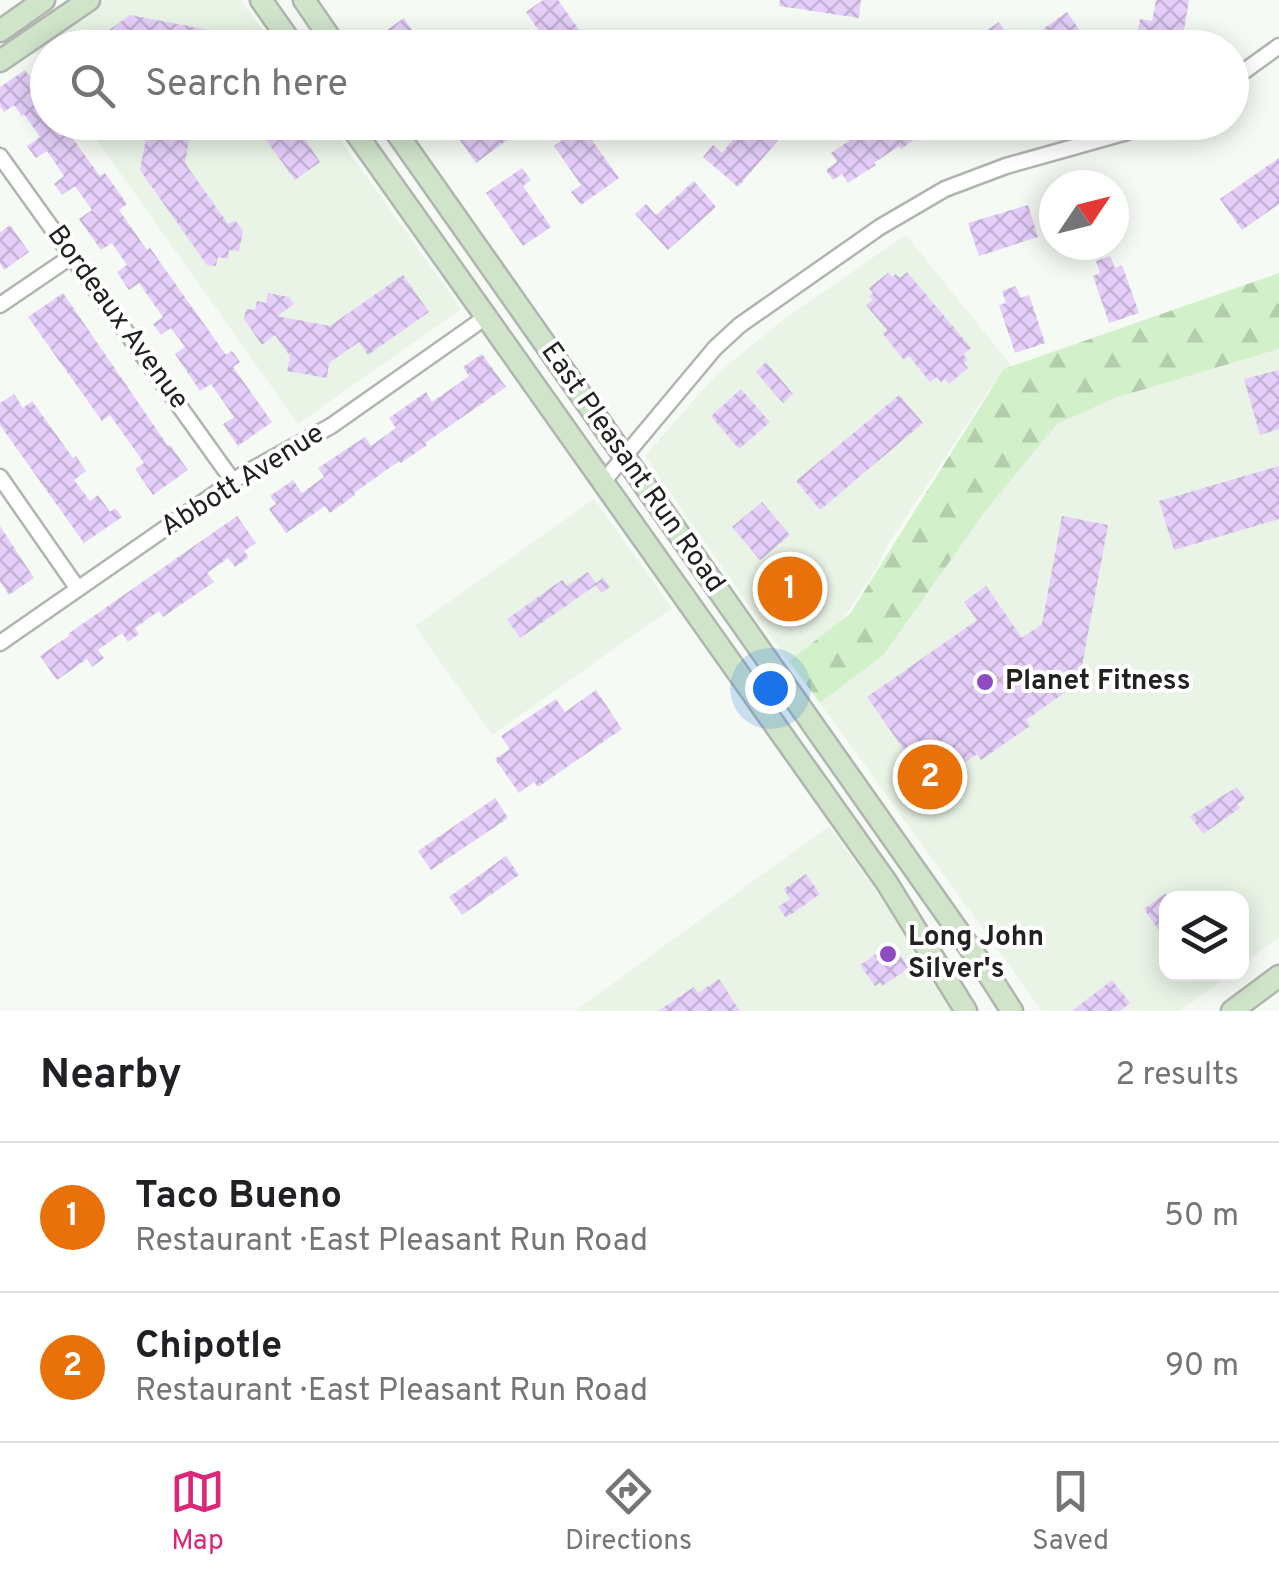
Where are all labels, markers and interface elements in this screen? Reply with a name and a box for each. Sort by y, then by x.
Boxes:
search box [30,30,1249,140]
icon: search [65,58,120,113]
text: Search here [145,61,348,110]
north arrow [1039,170,1129,260]
street label: Bordeaux Avenue [38,219,196,417]
street label: East Pleasant Run Road [532,336,732,600]
street label: Abbott Avenue [155,416,331,546]
pin: 1 [758,552,822,626]
your location [745,663,796,714]
place label: Planet Fitness [1005,664,1190,700]
marker: Planet Fitness [974,671,996,693]
pin: 2 [898,740,962,814]
map controls [1159,891,1249,981]
button: layers [1159,891,1249,981]
place label: Long John Silver's [908,920,1044,988]
marker: Long John Silver's [877,943,899,965]
text: Nearby [40,1050,182,1103]
text: 2 results [1115,1056,1239,1096]
text: Taco Bueno [135,1173,342,1222]
text: 1 [66,1197,79,1237]
text: 50 m [1164,1197,1239,1237]
text: Restaurant · East Pleasant Run Road [135,1222,648,1262]
text: Chipotle [135,1323,282,1372]
text: 2 [63,1347,82,1387]
text: 90 m [1165,1347,1239,1387]
text: Restaurant · East Pleasant Run Road [135,1372,648,1412]
tab: Map [170,1464,225,1560]
tab: Directions [565,1464,692,1560]
tab: Saved [1032,1464,1109,1560]

